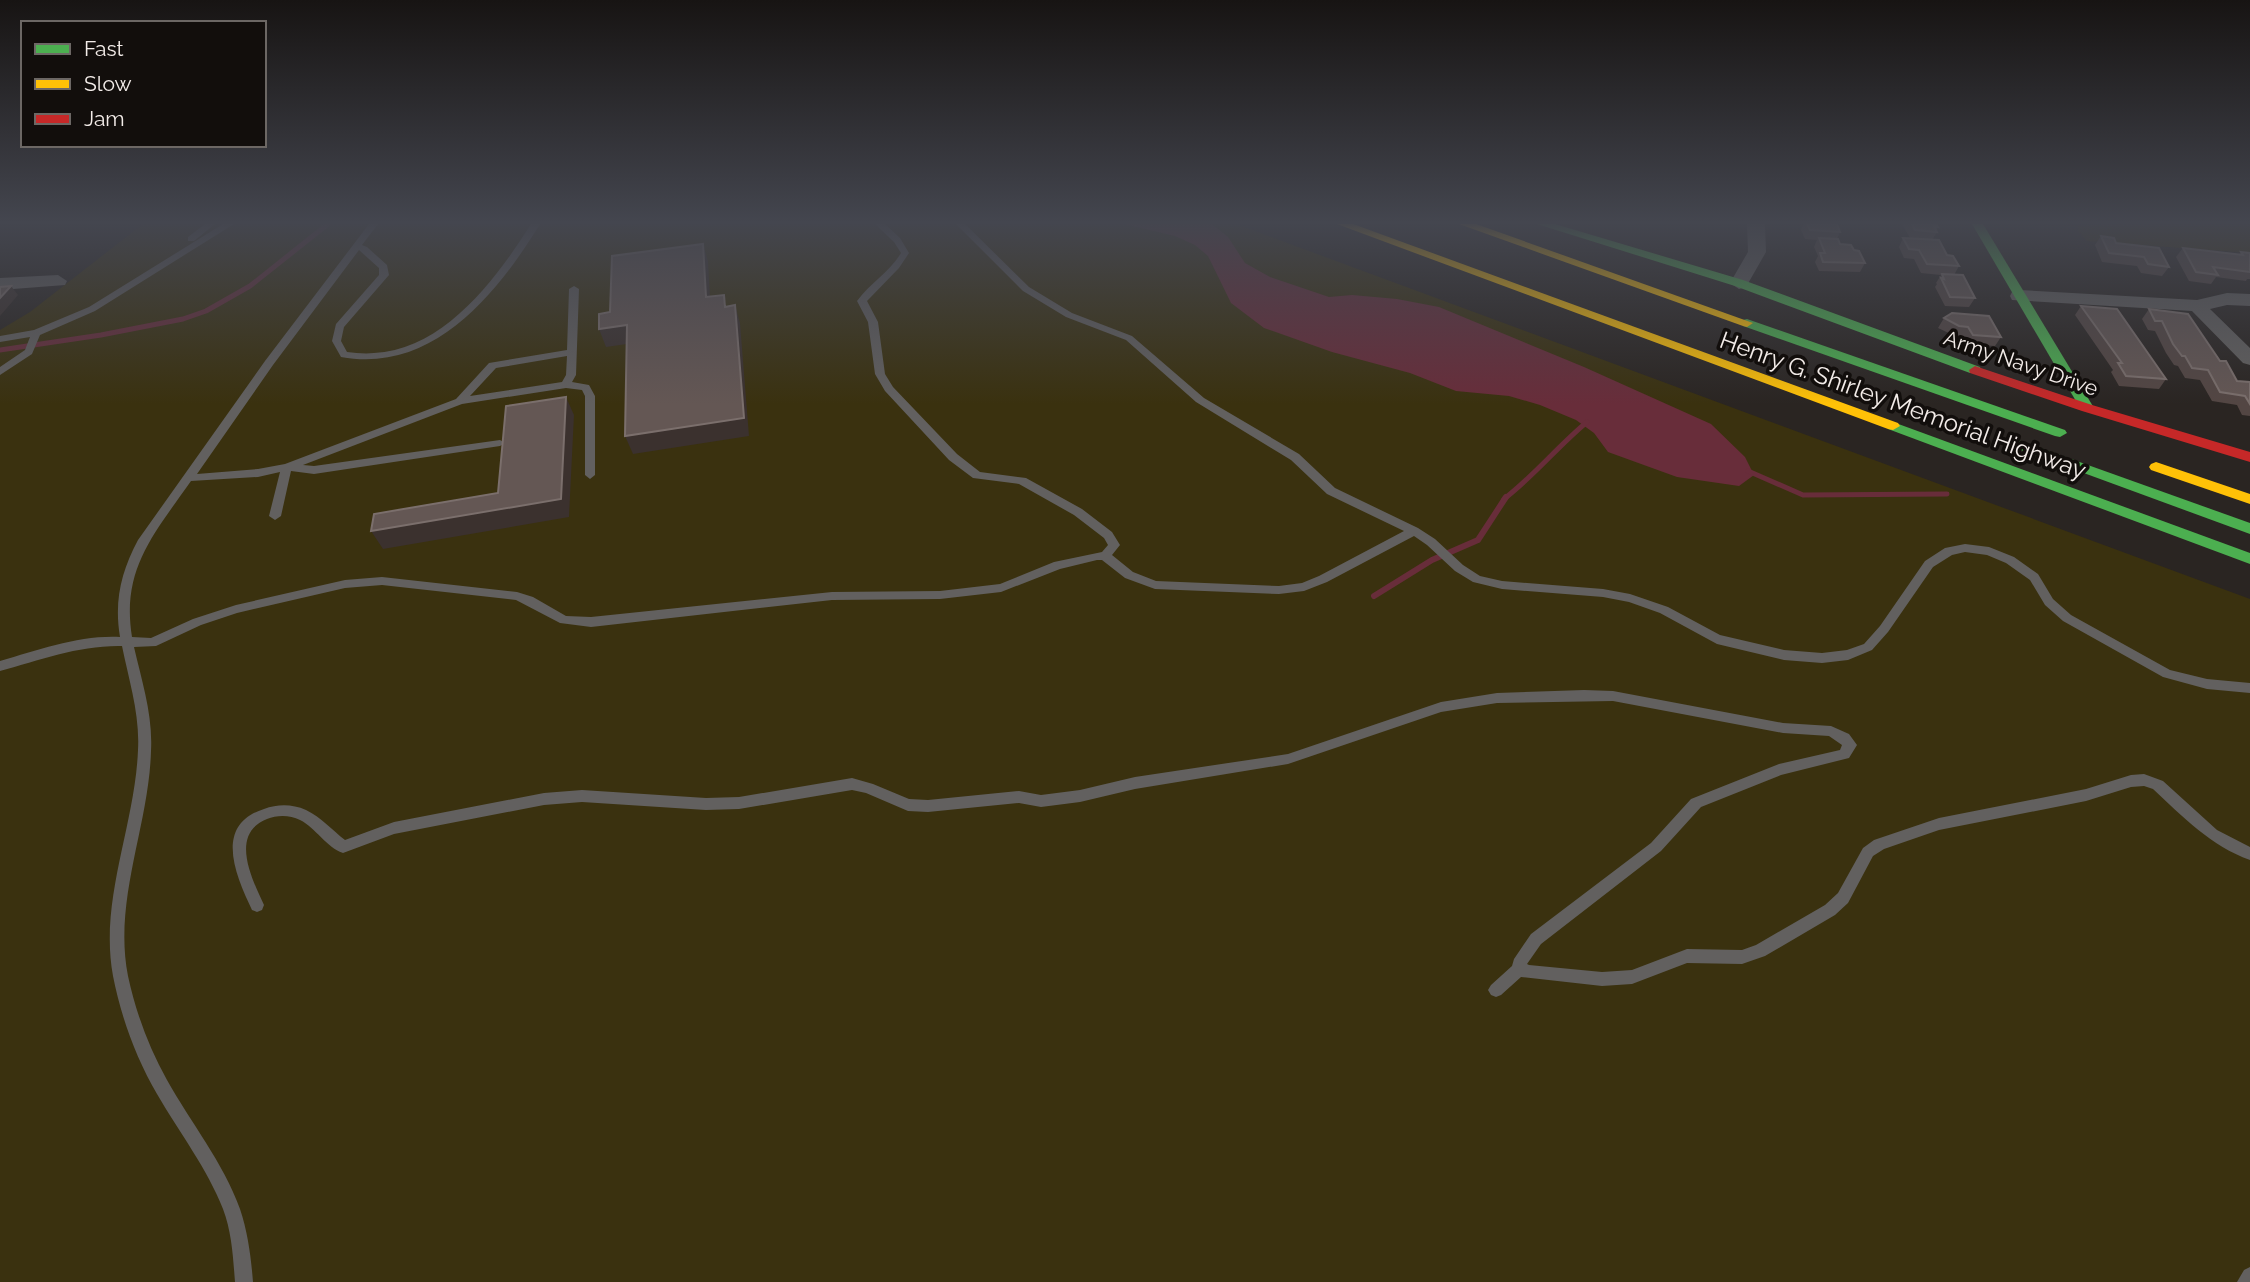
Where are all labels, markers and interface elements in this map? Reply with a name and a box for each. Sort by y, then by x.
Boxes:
legend [21,21,266,147]
text: Fast [84,36,124,61]
text: Slow [84,71,132,96]
text: Jam [84,106,125,131]
street label: Henry G. Shirley Memorial Highway [1716,325,2090,485]
street label: Army Navy Drive [1941,325,2101,401]

